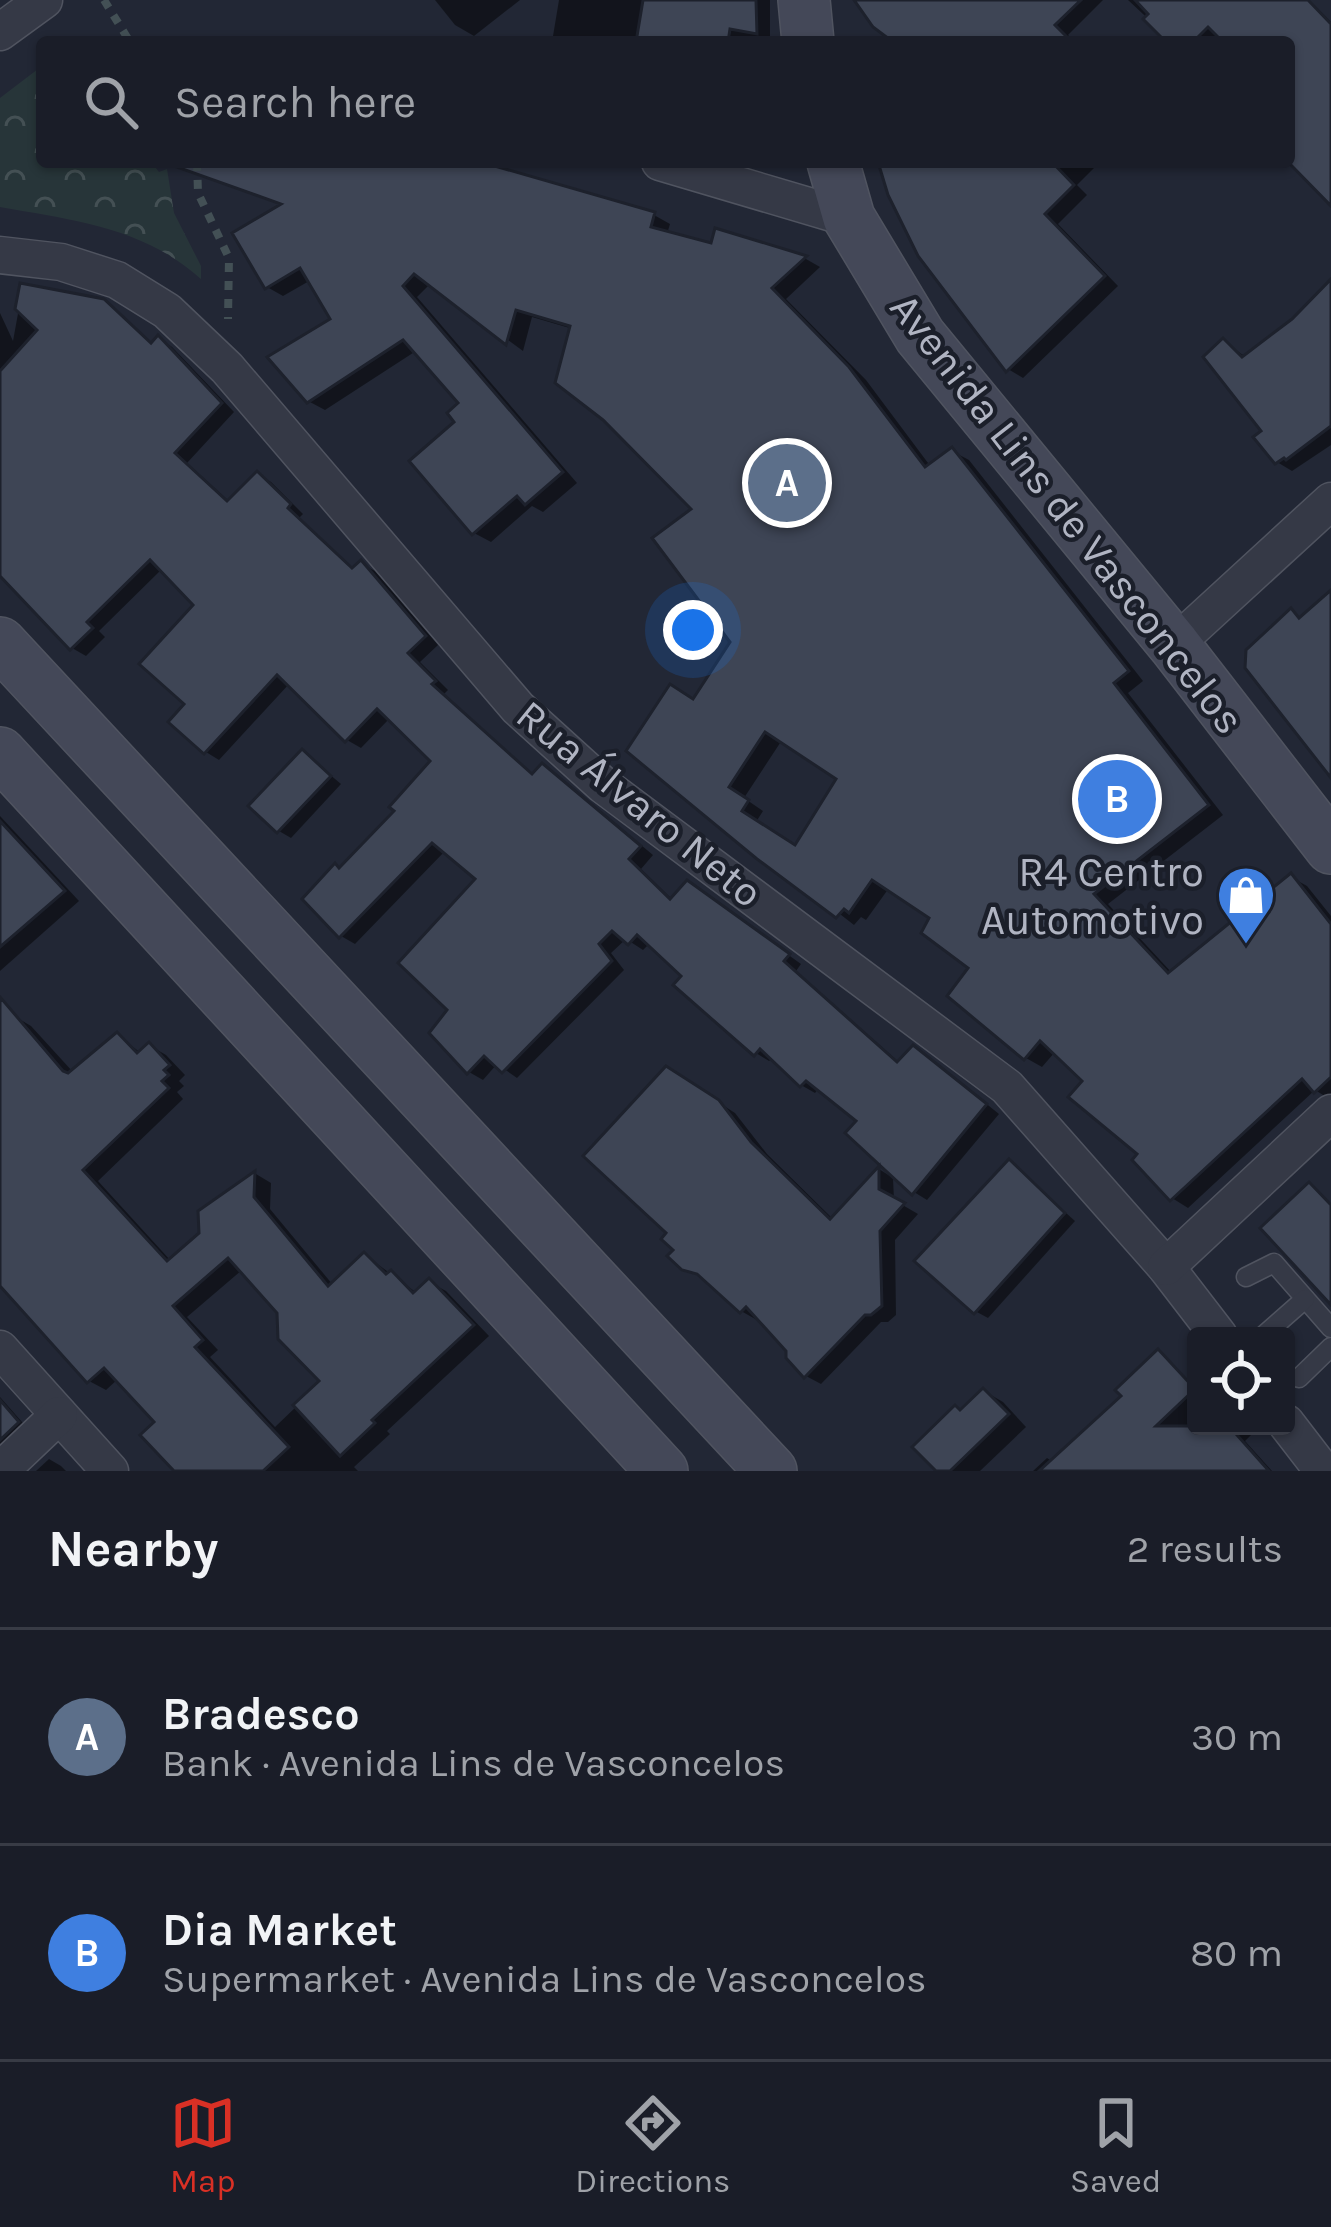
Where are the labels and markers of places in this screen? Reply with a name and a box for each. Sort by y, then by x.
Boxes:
pin: A [748,438,826,528]
pin: B [1078,754,1156,844]
place label: R4 Centro Automotivo [981,847,1204,945]
shop icon: R4 Centro Automotivo [1215,864,1277,946]

